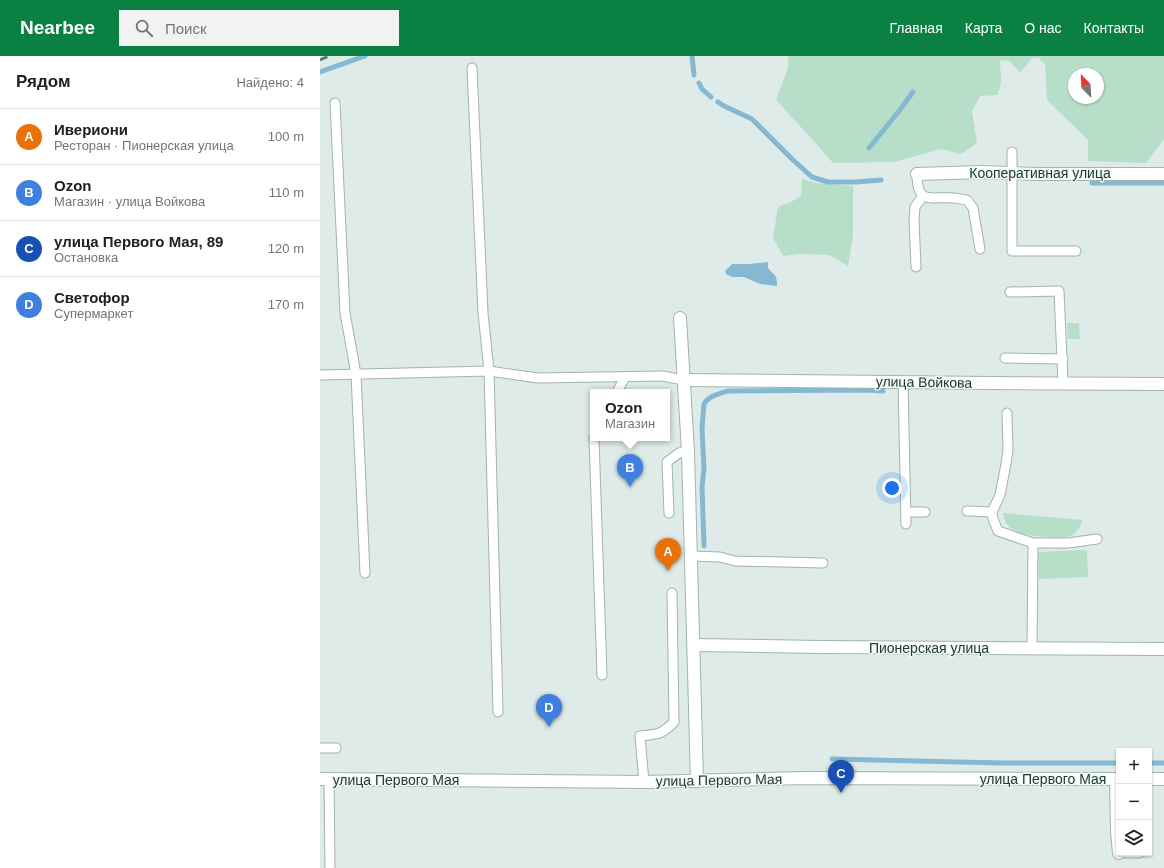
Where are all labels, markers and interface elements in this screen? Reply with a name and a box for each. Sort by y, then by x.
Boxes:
search box [119,10,399,46]
text: Nearbee [20,17,95,38]
icon: search [133,17,155,39]
text: Поиск [165,20,207,37]
text: Главная [889,20,943,36]
text: Карта [965,20,1002,36]
text: О нас [1024,20,1062,36]
text: Контакты [1084,20,1144,36]
north arrow [1068,68,1104,104]
text: Рядом [16,72,71,91]
text: Найдено: 4 [236,75,304,90]
text: Ивериони [54,121,128,138]
text: A [24,129,34,144]
text: 100 m [268,129,304,144]
text: Ресторан · Пионерская улица [54,138,234,153]
street label: Кооперативная улица [969,165,1111,181]
text: Ozon [54,177,92,194]
text: B [24,185,34,200]
text: 110 m [269,185,304,200]
text: Магазин · улица Войкова [54,194,205,209]
text: улица Первого Мая, 89 [54,233,223,250]
text: C [24,241,34,256]
text: 120 m [268,241,304,256]
text: Остановка [54,250,118,265]
text: Светофор [54,289,130,306]
text: D [24,297,34,312]
text: 170 m [268,297,304,312]
text: Супермаркет [54,306,133,321]
street label: улица Войкова [876,373,973,391]
popup [590,389,670,441]
text: Ozon [605,399,642,416]
text: Магазин [605,416,655,431]
pin: B [617,454,643,487]
your location [882,478,902,498]
pin: A [655,538,681,571]
street label: Пионерская улица [869,640,989,656]
pin: D [536,694,562,727]
map controls [1116,748,1152,856]
button: + [1116,748,1152,784]
pin: C [828,760,854,793]
street label: улица Первого Мая [655,771,783,789]
street label: улица Первого Мая [980,771,1106,787]
street label: улица Первого Мая [333,772,459,788]
button: − [1116,784,1152,820]
button: layers [1116,820,1152,856]

